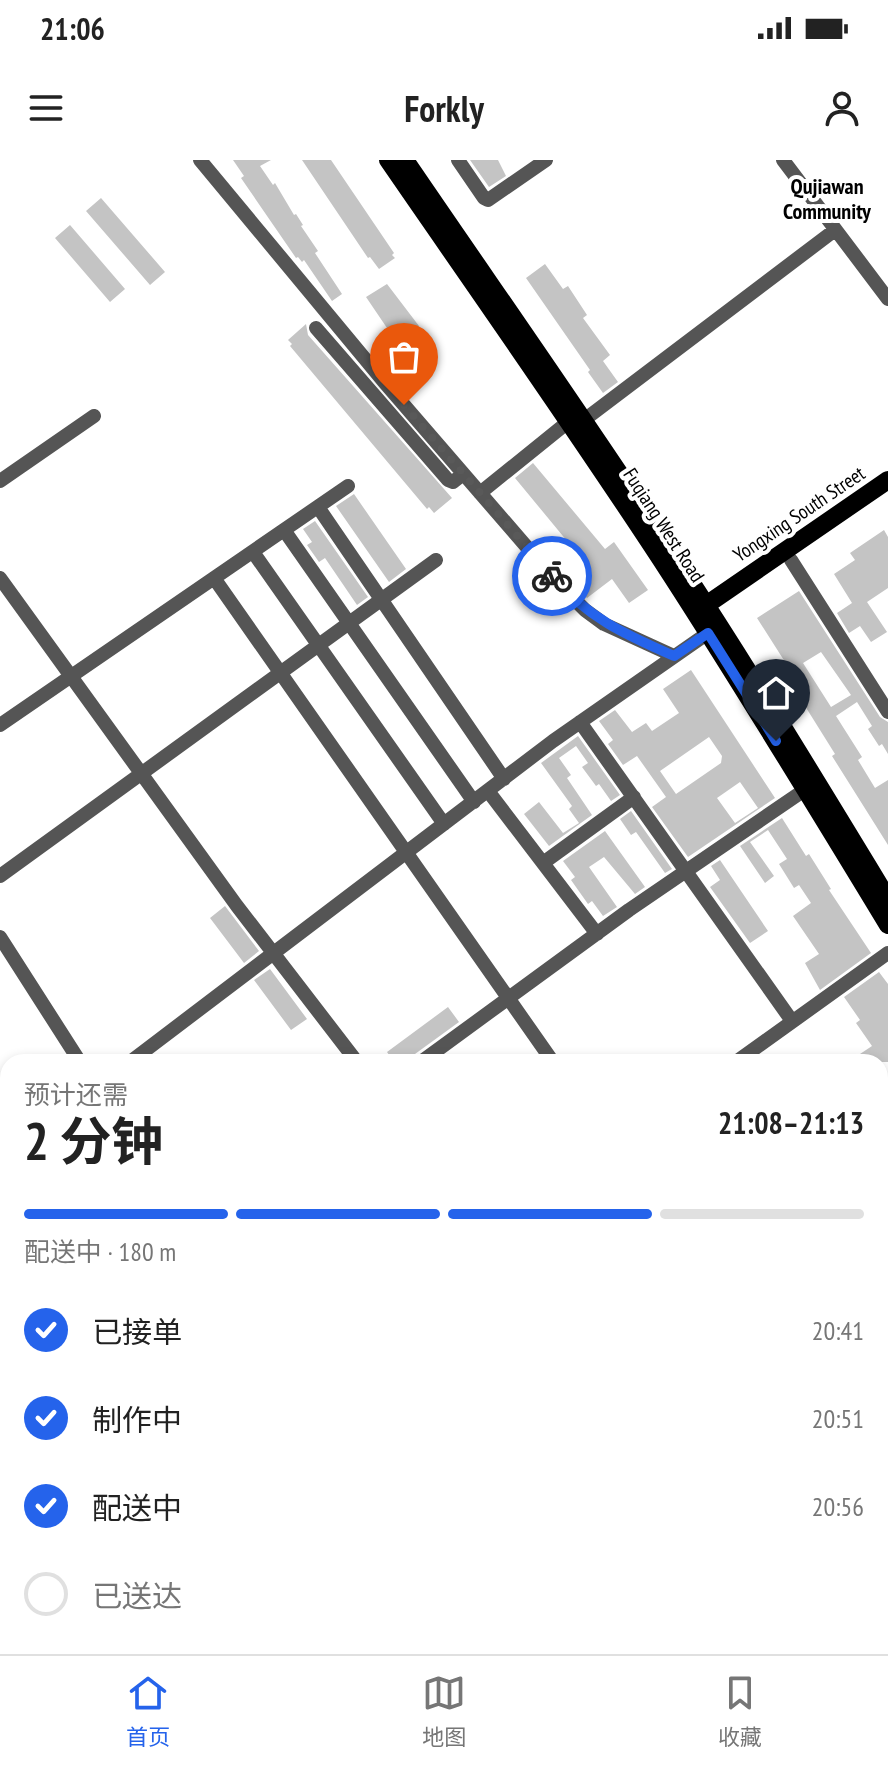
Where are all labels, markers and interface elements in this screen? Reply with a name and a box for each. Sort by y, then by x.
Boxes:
text: 21:06 [40,9,105,48]
text: Forkly [404,85,484,132]
icon: menu [24,86,68,130]
icon: person [820,86,864,130]
district label: Qujiawan Community [783,172,872,225]
pin [370,323,438,405]
icon: bag [382,335,426,379]
street label: Yongxing South Street [728,460,870,568]
street label: Fuqiang West Road [617,463,711,587]
courier [512,536,592,616]
icon: bike [530,554,574,598]
pin [742,659,810,741]
icon: home [754,671,798,715]
text: 预计还需 [24,1078,128,1111]
text: 21:08–21:13 [718,1103,864,1142]
text: 2 分钟 [24,1107,164,1174]
text: 配送中 · 180 m [24,1235,176,1268]
icon: check [24,1308,68,1352]
text: 已接单 [92,1312,182,1351]
text: 20:41 [812,1314,864,1347]
icon: check [24,1396,68,1440]
text: 制作中 [92,1400,182,1439]
text: 20:51 [812,1402,864,1435]
icon: check [24,1484,68,1528]
text: 配送中 [92,1488,182,1527]
text: 20:56 [812,1490,864,1523]
text: 已送达 [92,1576,182,1615]
tab: 首页 [126,1671,170,1751]
tab: 地图 [422,1671,466,1751]
tab: 收藏 [718,1671,762,1751]

